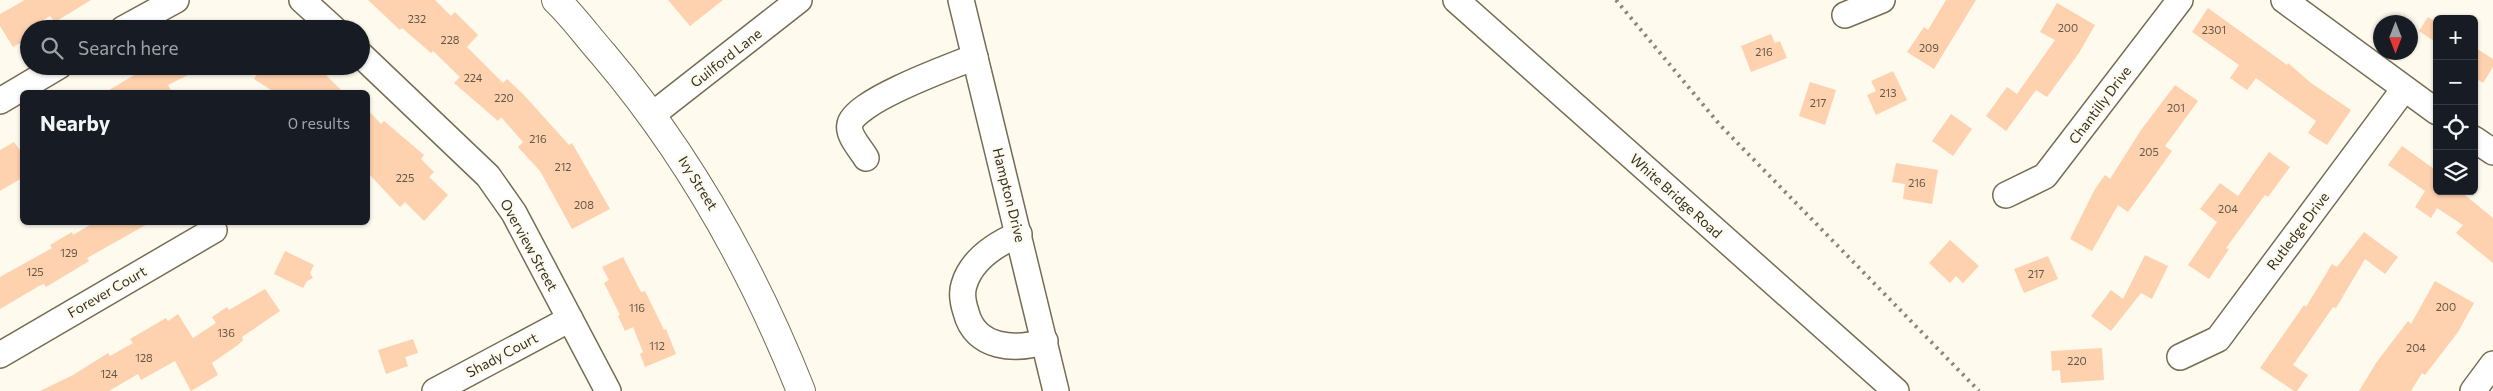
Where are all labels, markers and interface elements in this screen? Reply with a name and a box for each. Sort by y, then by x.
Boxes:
house number: 232 [408,12,426,25]
north arrow [2373,15,2418,60]
map controls [2433,15,2478,195]
button: + [2433,15,2478,60]
search box [20,20,370,75]
house number: 200 [2058,21,2078,34]
house number: 2301 [2202,23,2226,36]
street label: Guilford Lane [687,25,765,91]
house number: 228 [441,33,460,46]
icon: search [38,34,66,62]
text: Search here [78,36,178,59]
house number: 209 [1919,41,1939,54]
house number: 216 [1755,45,1773,58]
button: − [2433,60,2478,105]
street label: Chantilly Drive [2065,62,2134,147]
house number: 224 [464,71,483,84]
house number: 213 [1879,86,1897,99]
house number: 220 [494,91,514,104]
house number: 217 [1810,96,1826,109]
house number: 201 [2167,101,2185,114]
button: locate [2433,105,2478,150]
text: Nearby [40,110,110,135]
text: 0 results [288,113,350,132]
house number: 216 [529,132,547,145]
house number: 205 [2139,145,2159,158]
street label: Hampton Drive [990,146,1029,244]
street label: White Bridge Road [1627,150,1726,241]
button: layers [2433,150,2478,195]
street label: Ivy Street [675,153,722,213]
house number: 212 [555,160,571,173]
house number: 225 [396,171,414,184]
house number: 216 [1908,176,1926,189]
street label: Rutledge Drive [2263,188,2332,273]
street label: Overview Street [497,196,562,294]
house number: 208 [574,198,594,211]
house number: 204 [2218,202,2238,215]
house number: 129 [60,246,78,259]
street label: Forever Court [64,262,149,321]
house number: 125 [26,265,44,278]
house number: 217 [2028,267,2044,280]
house number: 200 [2436,300,2456,313]
house number: 116 [629,301,645,314]
house number: 136 [217,326,235,339]
street label: Shady Court [463,328,541,381]
house number: 112 [649,339,665,352]
house number: 204 [2406,341,2426,354]
house number: 128 [135,351,153,364]
house number: 220 [2067,354,2087,367]
house number: 124 [100,367,118,380]

